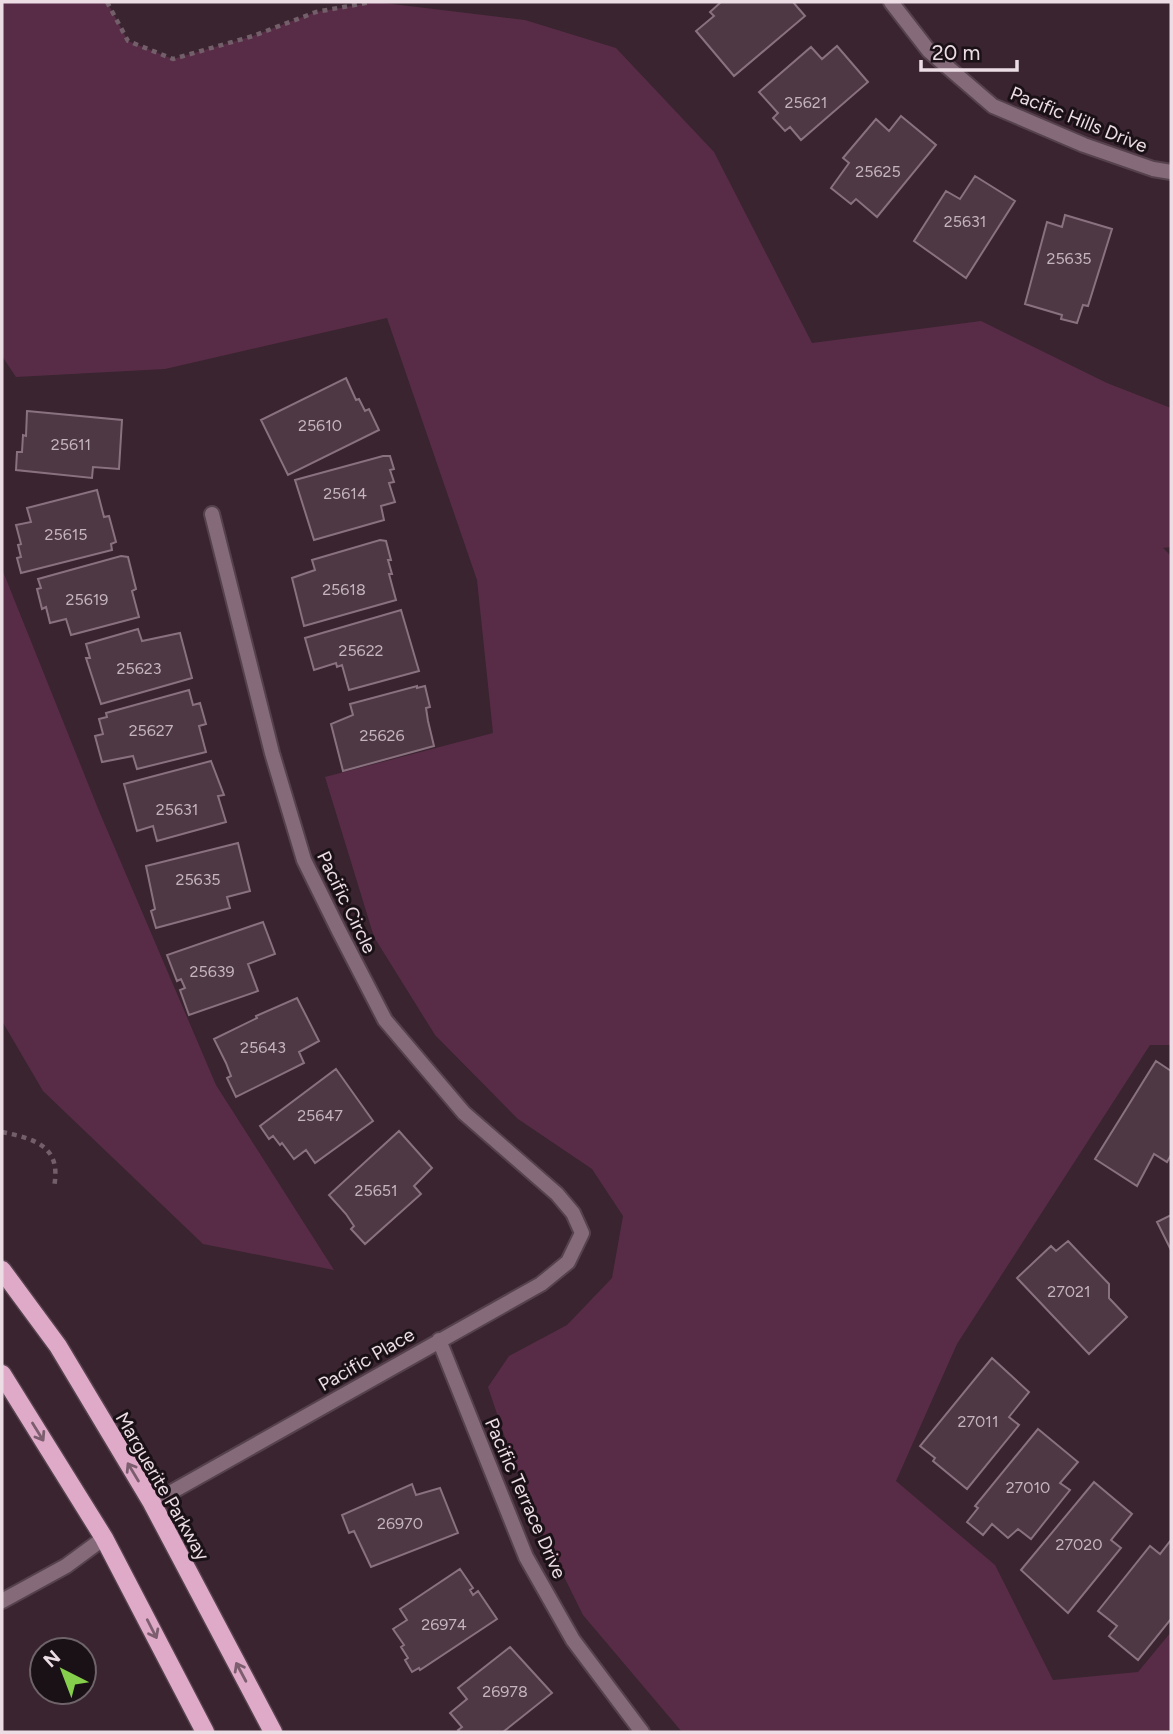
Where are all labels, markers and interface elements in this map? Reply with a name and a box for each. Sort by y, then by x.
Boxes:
scale bar [921,28,1017,72]
text: 20 m [932,40,980,65]
street label: Pacific Hills Drive [1007,81,1151,157]
house number: 25621 [785,93,827,112]
house number: 25625 [855,162,901,181]
house number: 25631 [944,212,986,231]
house number: 25635 [1046,249,1092,268]
house number: 25610 [298,416,342,435]
house number: 25611 [51,435,91,454]
house number: 25614 [323,484,367,503]
house number: 25615 [44,525,88,544]
house number: 25618 [322,580,366,599]
house number: 25619 [66,590,108,609]
house number: 25622 [338,641,384,660]
house number: 25623 [117,659,161,678]
house number: 25627 [129,721,174,740]
house number: 25626 [359,726,405,745]
house number: 25631 [156,800,198,819]
street label: Pacific Circle [312,847,381,957]
house number: 25635 [175,870,221,889]
house number: 25639 [190,962,234,981]
house number: 25643 [240,1038,286,1057]
house number: 25647 [297,1106,343,1125]
house number: 25651 [354,1181,398,1200]
house number: 27021 [1047,1282,1091,1301]
street label: Pacific Place [314,1323,418,1396]
street label: Marguerite Parkway [111,1408,214,1565]
house number: 27011 [957,1412,999,1431]
street label: Pacific Terrace Drive [480,1414,571,1582]
one-way arrow [32,1421,46,1441]
one-way arrow [126,1462,140,1482]
house number: 27010 [1006,1478,1050,1497]
house number: 26970 [377,1514,423,1533]
house number: 27020 [1056,1535,1103,1554]
house number: 26974 [421,1615,467,1634]
one-way arrow [145,1618,159,1639]
north arrow [28,1636,98,1706]
text: N [39,1645,65,1672]
one-way arrow [234,1662,248,1682]
house number: 26978 [482,1682,528,1701]

